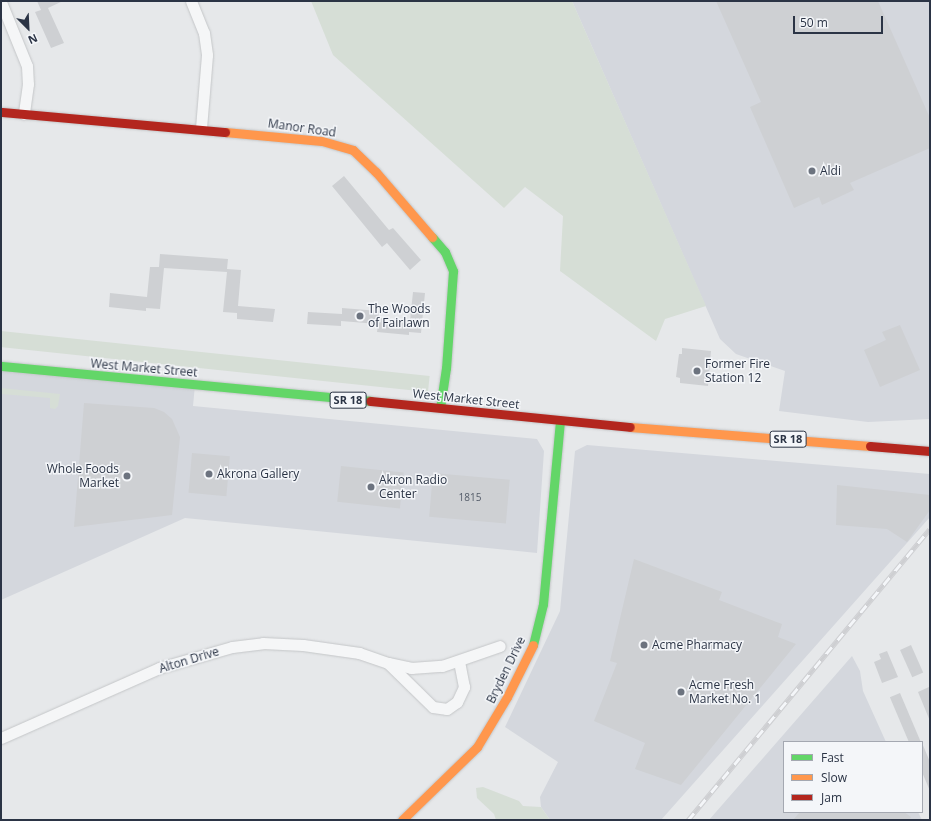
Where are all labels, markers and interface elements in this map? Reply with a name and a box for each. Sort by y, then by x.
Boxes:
north arrow [8,8,48,48]
scale bar [795,8,885,34]
text: 50 m [800,14,828,31]
text: N [26,31,40,48]
street label: Manor Road [267,116,337,140]
place label: Aldi [820,164,841,178]
marker: Aldi [807,166,817,176]
place label: The Woods of Fairlawn [368,302,430,330]
marker: The Woods of Fairlawn [355,311,365,321]
street label: West Market Street [90,356,198,380]
place label: Former Fire Station 12 [705,357,770,385]
marker: Former Fire Station 12 [692,366,702,376]
street label: West Market Street [412,386,520,412]
road number: SR 18 [329,391,367,409]
road number: SR 18 [769,430,807,448]
place label: Whole Foods Market [47,462,119,490]
place label: Akrona Gallery [217,467,299,481]
marker: Akrona Gallery [204,469,214,479]
marker: Whole Foods Market [122,471,132,481]
place label: Akron Radio Center [379,473,447,501]
marker: Akron Radio Center [366,482,376,492]
house number: 1815 [459,492,481,504]
street label: Bryden Drive [484,634,528,706]
place label: Acme Pharmacy [652,638,742,652]
marker: Acme Pharmacy [639,640,649,650]
street label: Alton Drive [157,644,221,676]
place label: Acme Fresh Market No. 1 [689,678,761,706]
marker: Acme Fresh Market No. 1 [676,687,686,697]
legend [783,741,923,813]
text: Fast [821,749,844,766]
text: Slow [821,769,847,786]
text: Jam [821,789,842,806]

